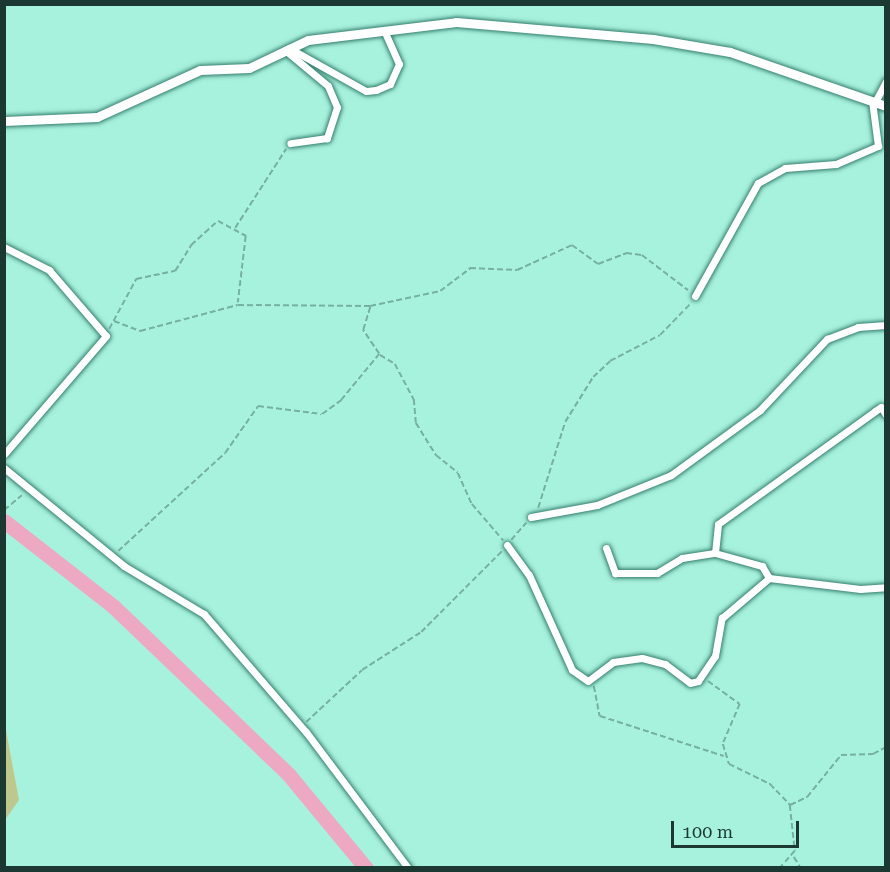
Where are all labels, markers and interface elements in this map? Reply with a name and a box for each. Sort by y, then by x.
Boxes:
scale bar [674,809,802,847]
text: 100 m [682,821,733,842]

